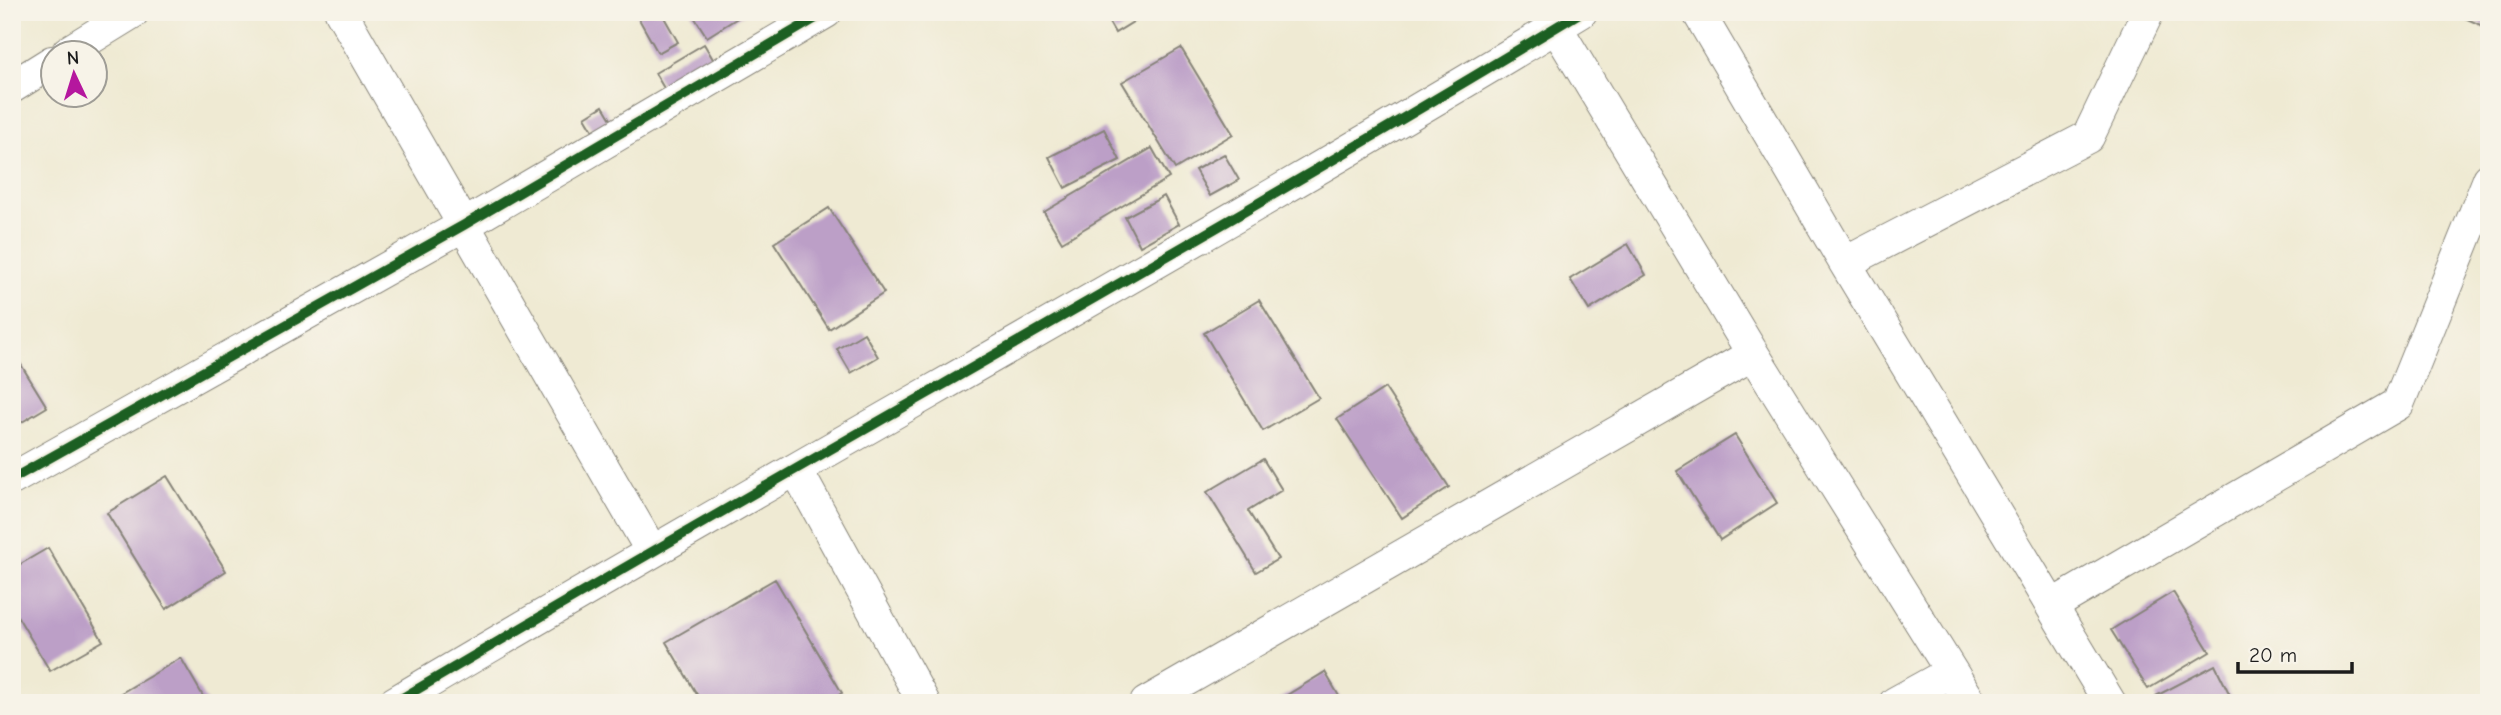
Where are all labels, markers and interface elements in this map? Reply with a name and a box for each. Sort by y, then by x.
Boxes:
north arrow [38,38,108,108]
text: N [66,47,80,69]
scale bar [2238,631,2352,675]
text: 20 m [2249,643,2297,667]

